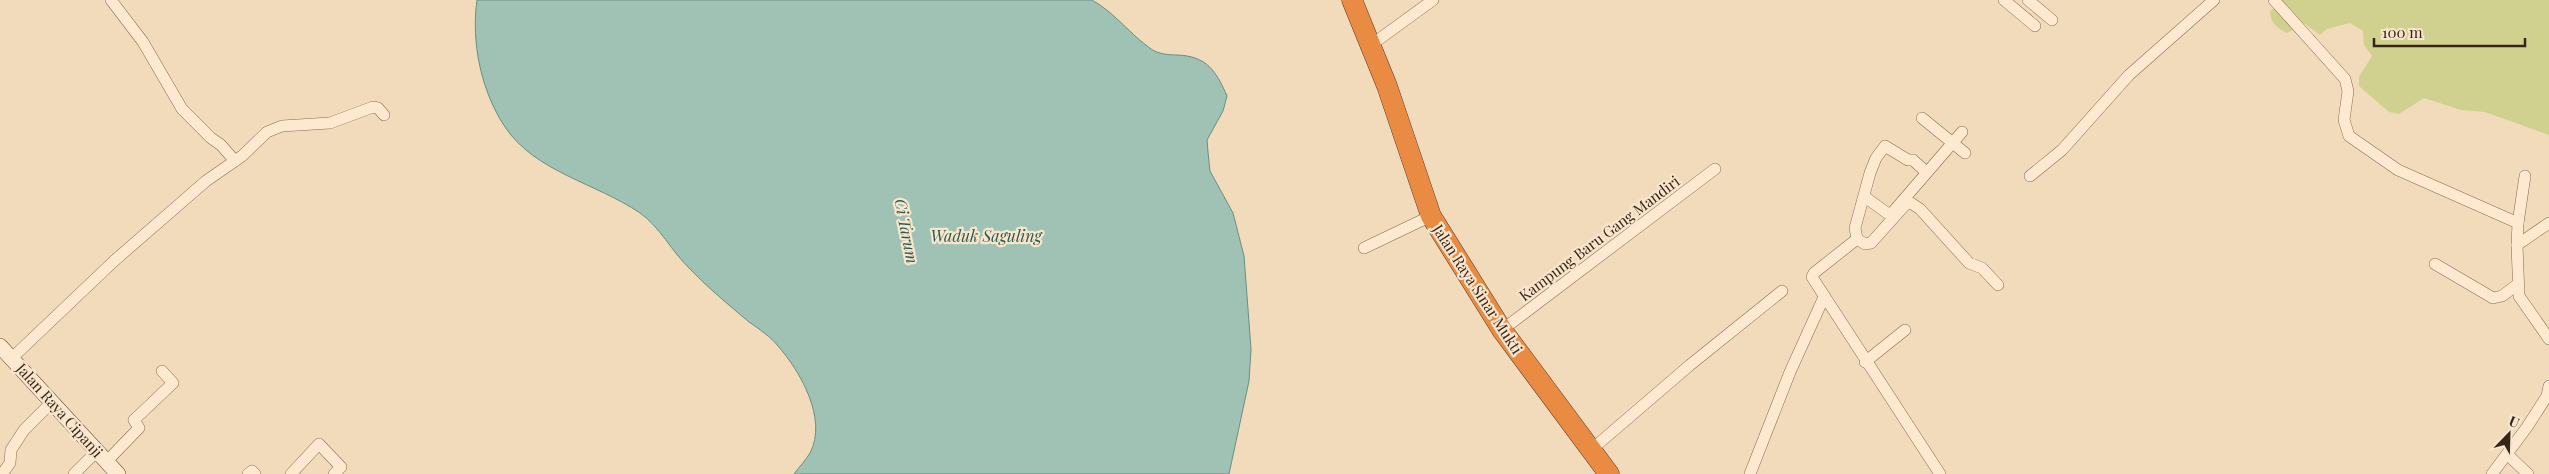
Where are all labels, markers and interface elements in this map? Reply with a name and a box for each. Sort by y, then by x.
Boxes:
scale bar [2374,15,2525,47]
text: 100 m [2382,22,2423,42]
street label: Kampung Baru Gang Mandiri [1515,171,1684,305]
water label: Ci Tarum [890,197,924,265]
street label: Jalan Raya Sinar Mukti [1428,220,1528,358]
water label: Waduk Saguling [930,225,1043,246]
street label: Jalan Raya Cipanji [12,358,108,462]
north arrow [2484,409,2534,459]
text: U [2506,411,2523,432]

